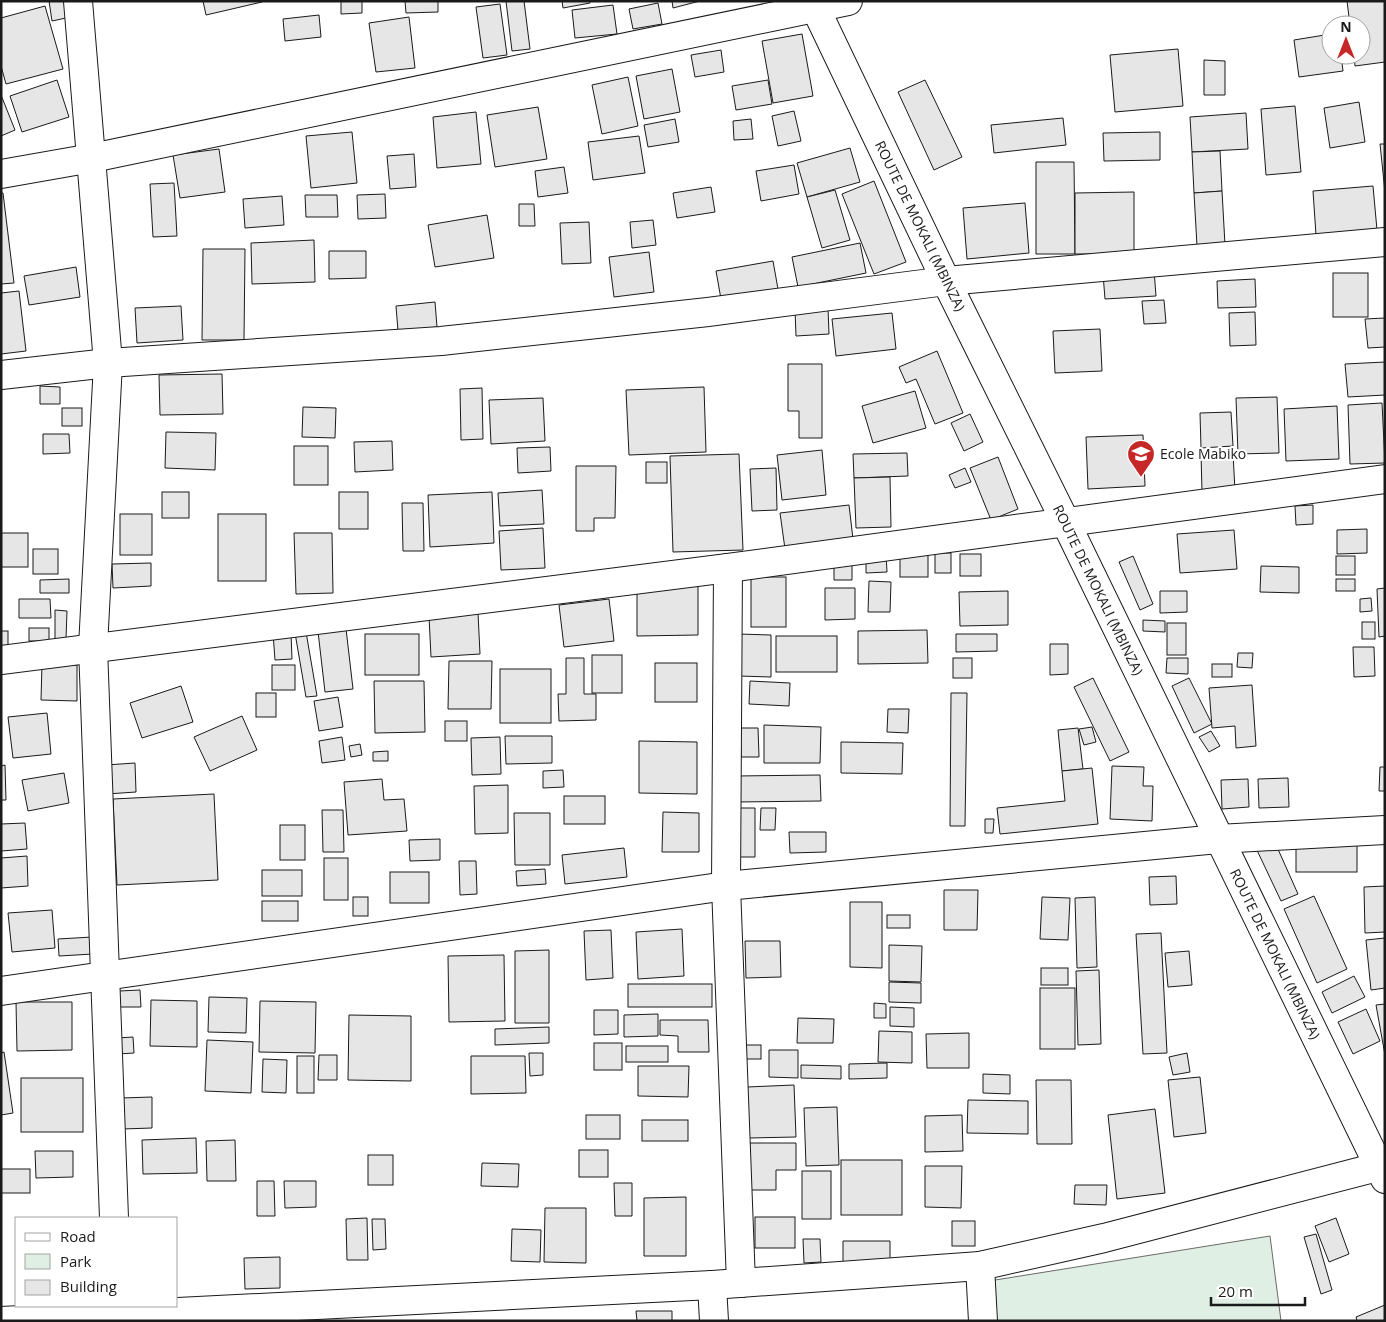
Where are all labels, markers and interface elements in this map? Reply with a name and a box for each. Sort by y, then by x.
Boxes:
north arrow [1321,15,1371,65]
text: N [1340,17,1352,36]
street label: ROUTE DE MOKALI (MBINZA) [871,137,970,314]
school or university icon: Ecole Mabiko [1126,439,1156,478]
place label: Ecole Mabiko [1160,444,1246,463]
street label: ROUTE DE MOKALI (MBINZA) [1049,501,1148,678]
street label: ROUTE DE MOKALI (MBINZA) [1226,865,1325,1042]
legend [15,1217,178,1307]
text: Road [60,1226,96,1246]
text: Park [60,1251,91,1271]
scale bar [1211,1274,1305,1306]
text: Building [60,1276,117,1296]
text: 20 m [1218,1281,1253,1301]

